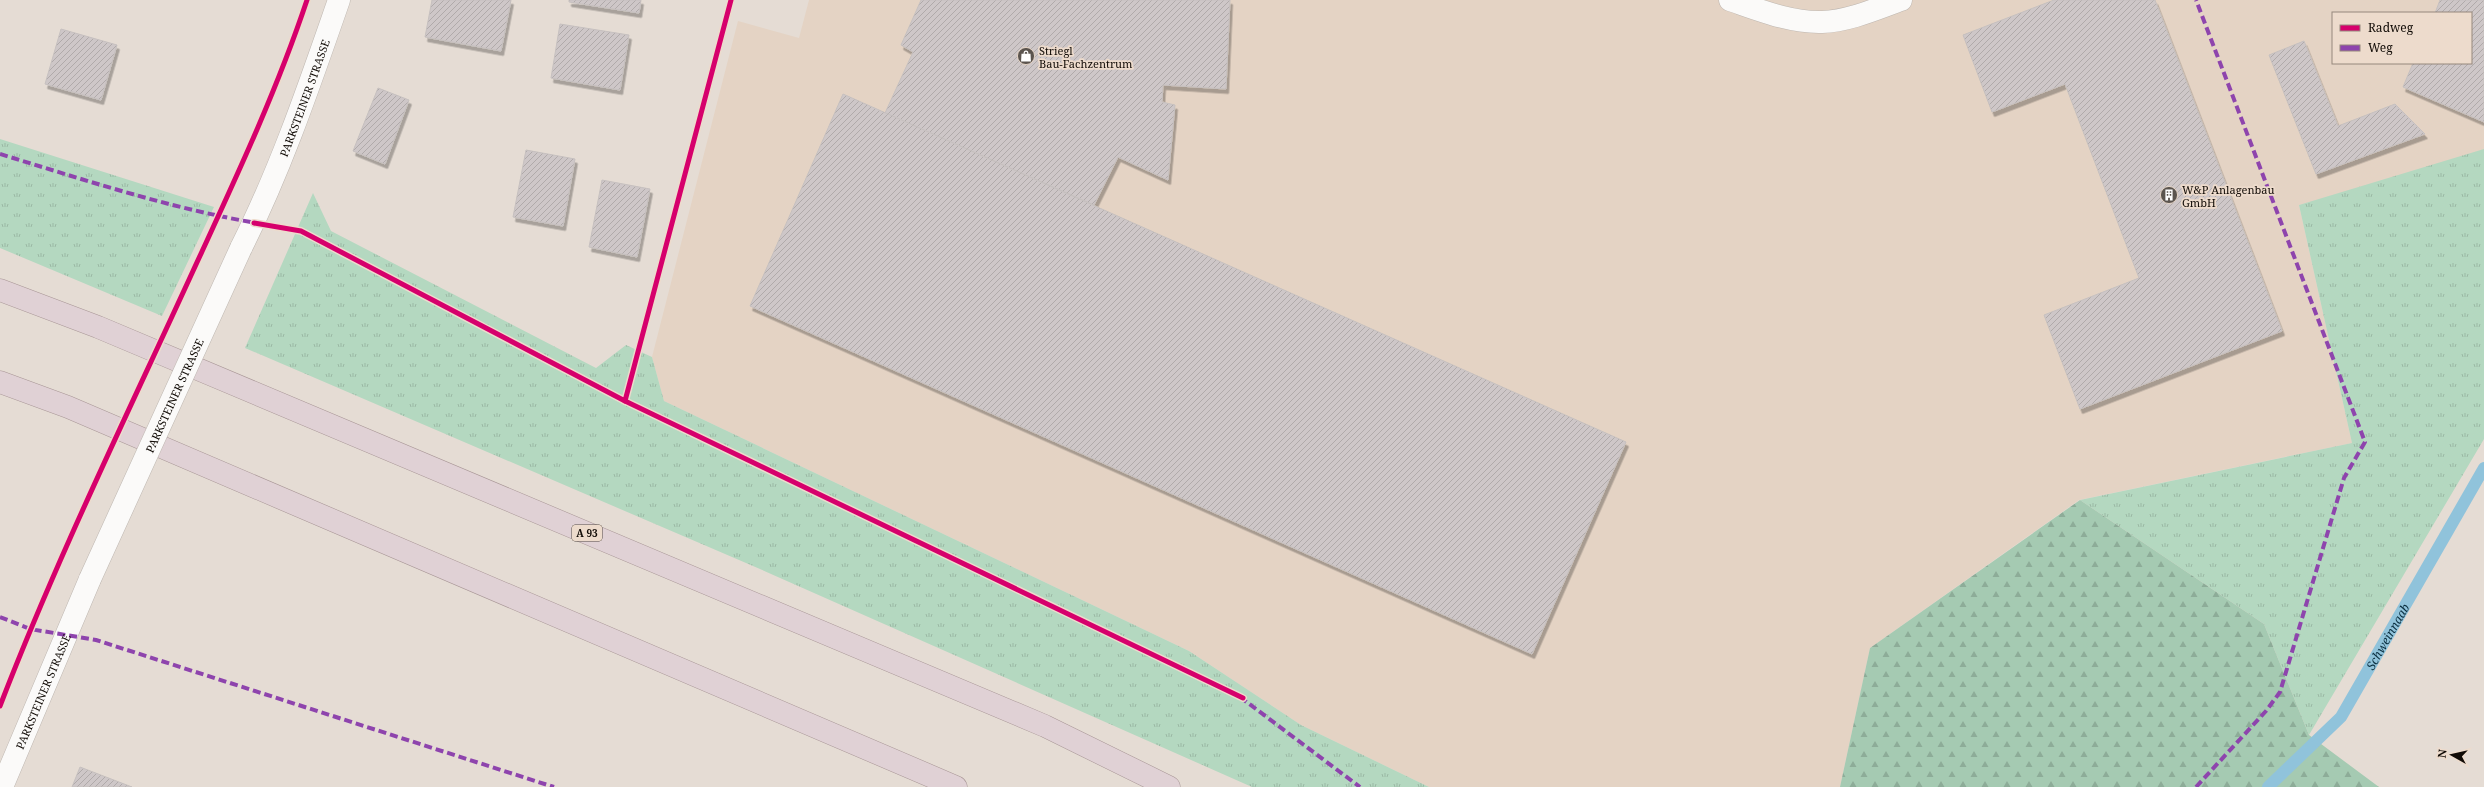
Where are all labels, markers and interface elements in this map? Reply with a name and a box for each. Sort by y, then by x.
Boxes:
legend [2332,12,2472,64]
text: Radweg [2368,19,2414,36]
street label: PARKSTEINER STRASSE [275,37,332,159]
text: Weg [2368,39,2393,56]
place label: Striegl Bau-Fachzentrum [1039,43,1133,71]
shop icon: Striegl Bau-Fachzentrum [1016,46,1036,66]
place label: W&P Anlagenbau GmbH [2182,182,2274,210]
building icon: W&P Anlagenbau GmbH [2159,185,2179,205]
street label: PARKSTEINER STRASSE [141,336,206,455]
road number: A 93 [572,525,602,541]
water label: Schweinnaab [2361,600,2413,673]
street label: PARKSTEINER STRASSE [11,631,74,751]
north arrow [2432,735,2472,775]
text: N [2434,748,2450,759]

